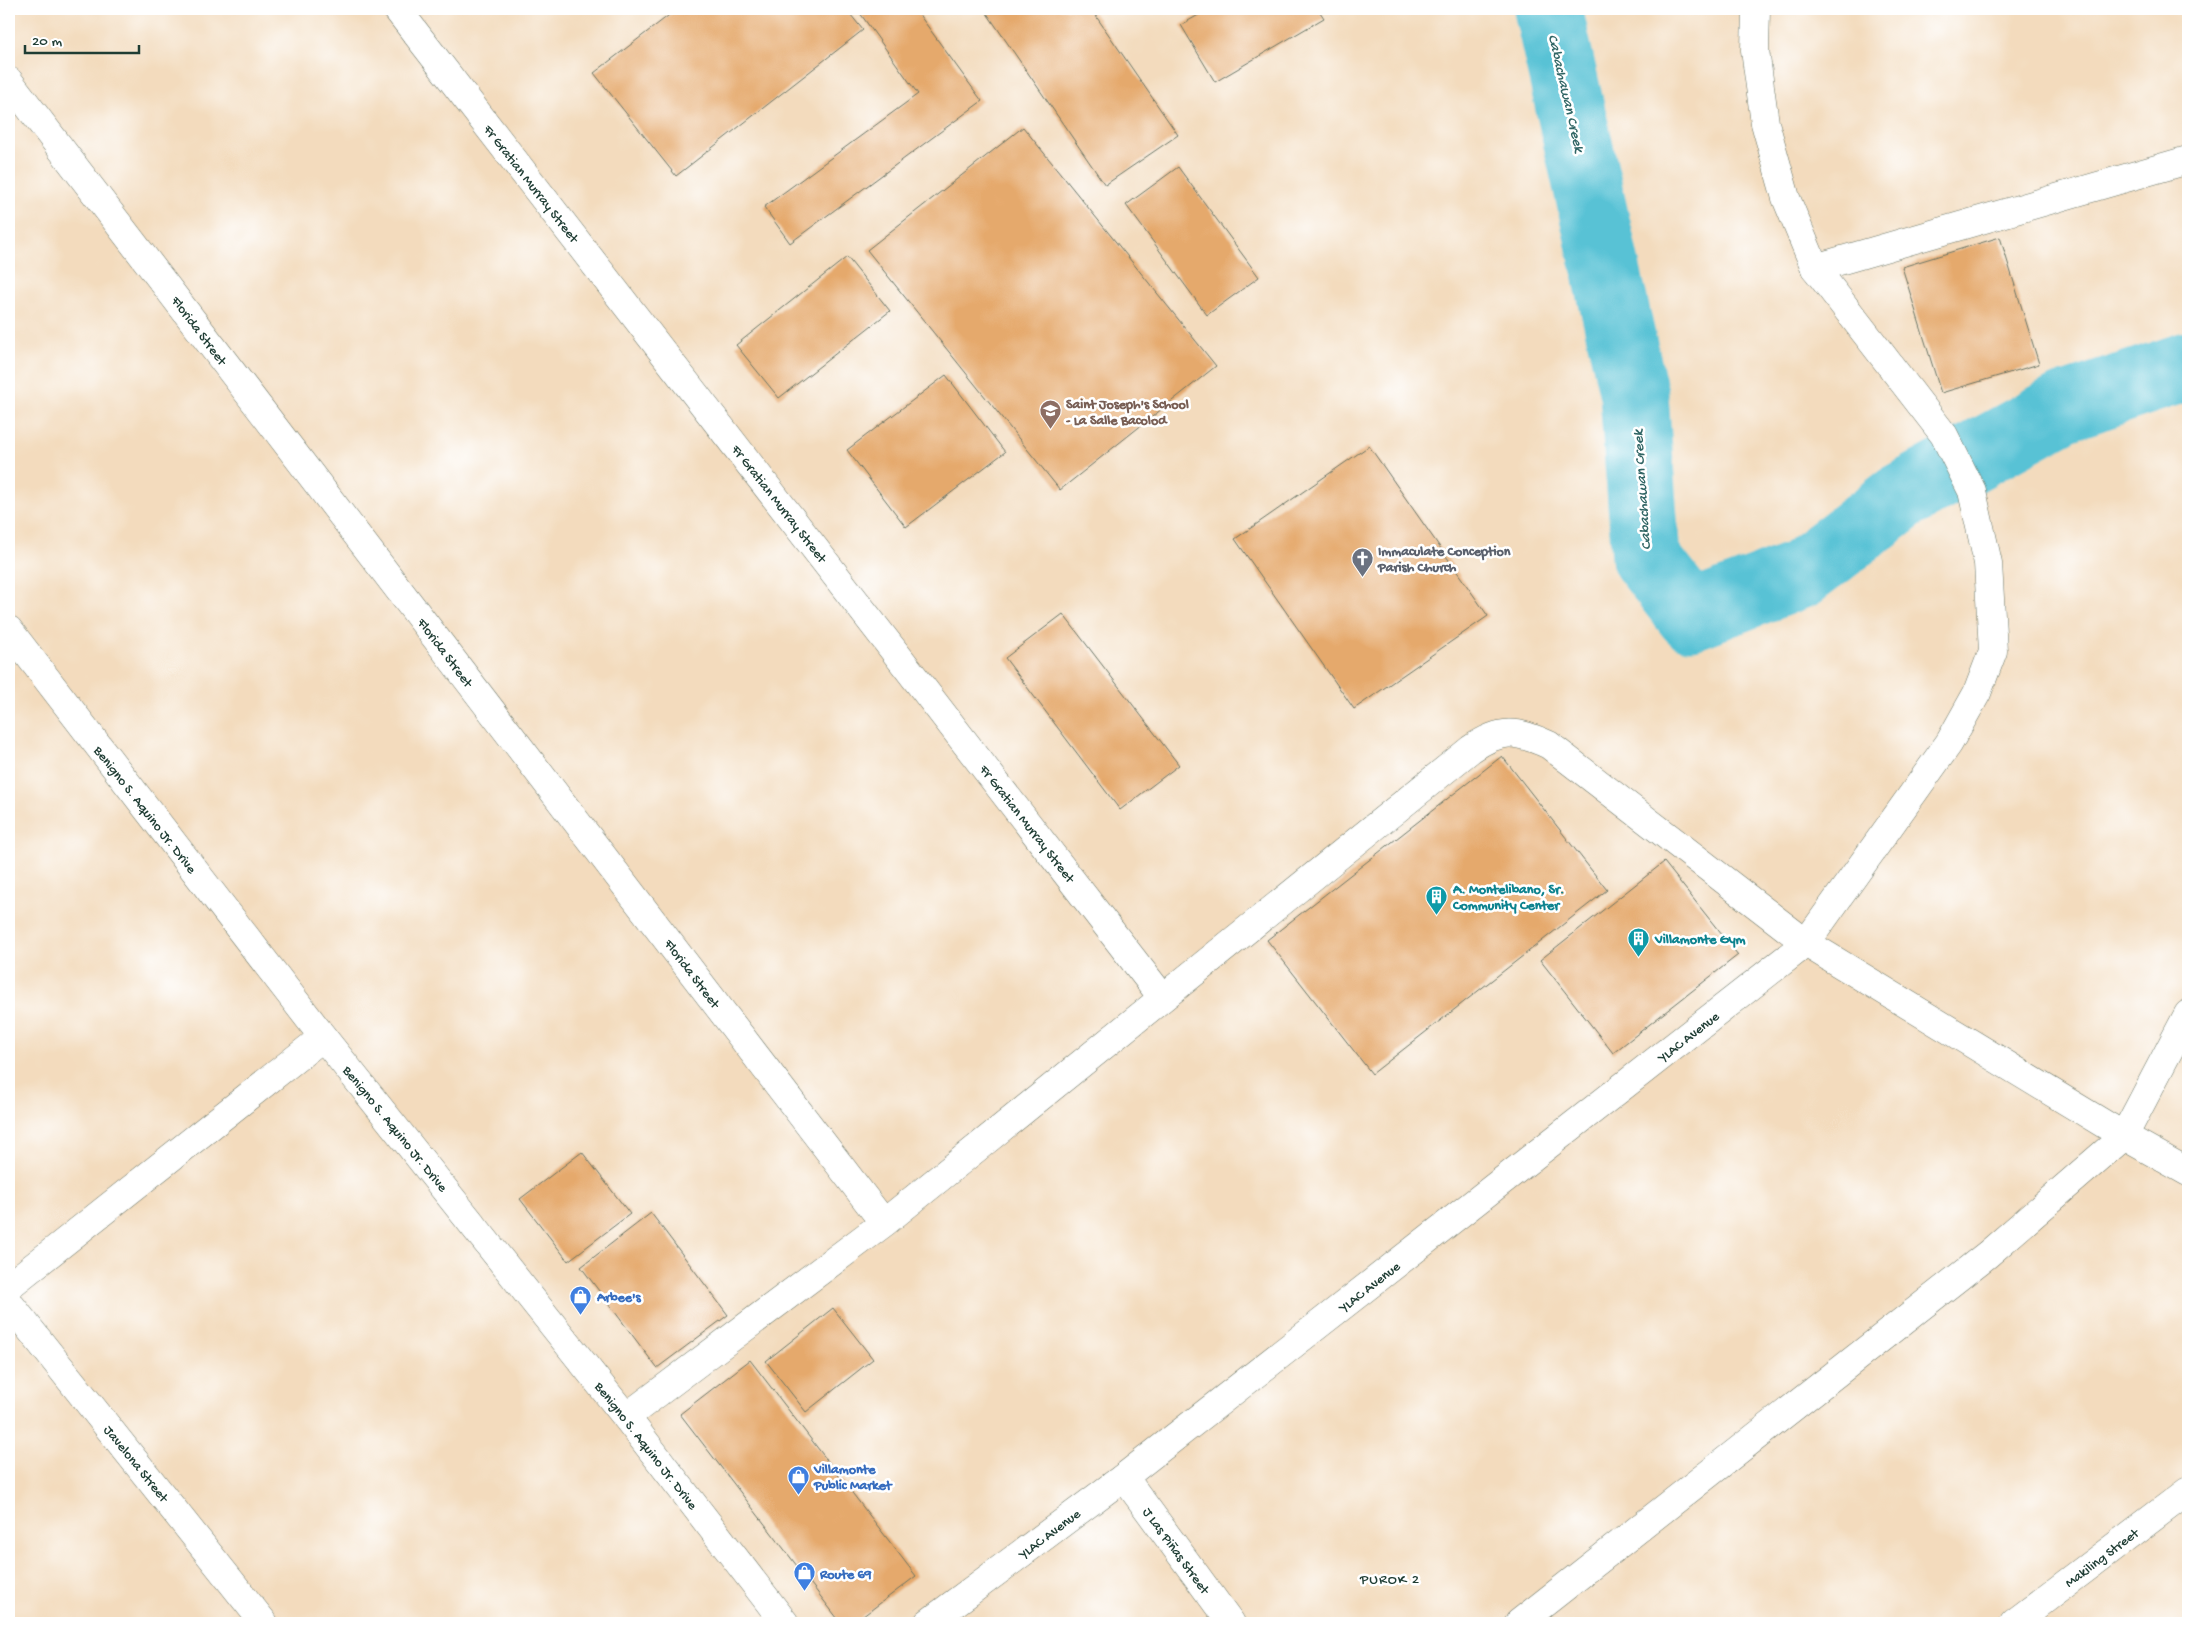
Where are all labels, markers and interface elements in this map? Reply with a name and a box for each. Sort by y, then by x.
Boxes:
scale bar [25,22,139,54]
text: 20 m [32,33,62,51]
water label: Cabachawan Creek [1543,33,1588,155]
street label: Fr Gratian Murray Street [478,121,582,248]
street label: Florida Street [166,293,230,370]
place label: Saint Joseph's School - La Salle Bacolod [1066,397,1189,430]
school or university icon: Saint Joseph's School - La Salle Bacolod [1038,399,1062,430]
water label: Cabachawan Creek [1630,428,1656,551]
street label: Fr Gratian Murray Street [726,441,830,568]
place label: Immaculate Conception Parish Church [1377,544,1511,577]
church icon: Immaculate Conception Parish Church [1350,546,1374,577]
street label: Florida Street [412,615,476,692]
street label: Benigno S. Aquino Jr. Drive [88,742,200,878]
street label: Fr Gratian Murray Street [974,761,1078,888]
place label: A. Montelibano, Sr. Community Center [1452,882,1564,915]
building icon: A. Montelibano, Sr. Community Center [1425,884,1449,915]
building icon: Villamonte Gym [1627,926,1651,957]
place label: Villamonte Gym [1654,932,1746,949]
street label: Florida Street [659,936,723,1013]
street label: YLAC Avenue [1654,1008,1724,1068]
street label: Benigno S. Aquino Jr. Drive [337,1062,451,1197]
street label: YLAC Avenue [1335,1258,1405,1318]
shop icon: Arbee's [569,1284,593,1315]
place label: Arbee's [596,1290,642,1307]
street label: Benigno S. Aquino Jr. Drive [589,1378,701,1514]
street label: Javelona Street [99,1423,172,1507]
place label: Villamonte Public Market [813,1462,893,1495]
shop icon: Villamonte Public Market [786,1464,810,1495]
street label: J Las Piñas Street [1138,1505,1213,1599]
street label: YLAC Avenue [1015,1506,1085,1565]
street label: Makiling Street [2062,1525,2144,1592]
shop icon: Route 69 [792,1561,816,1592]
place label: Route 69 [819,1567,872,1584]
district label: PUROK 2 [1359,1571,1420,1589]

